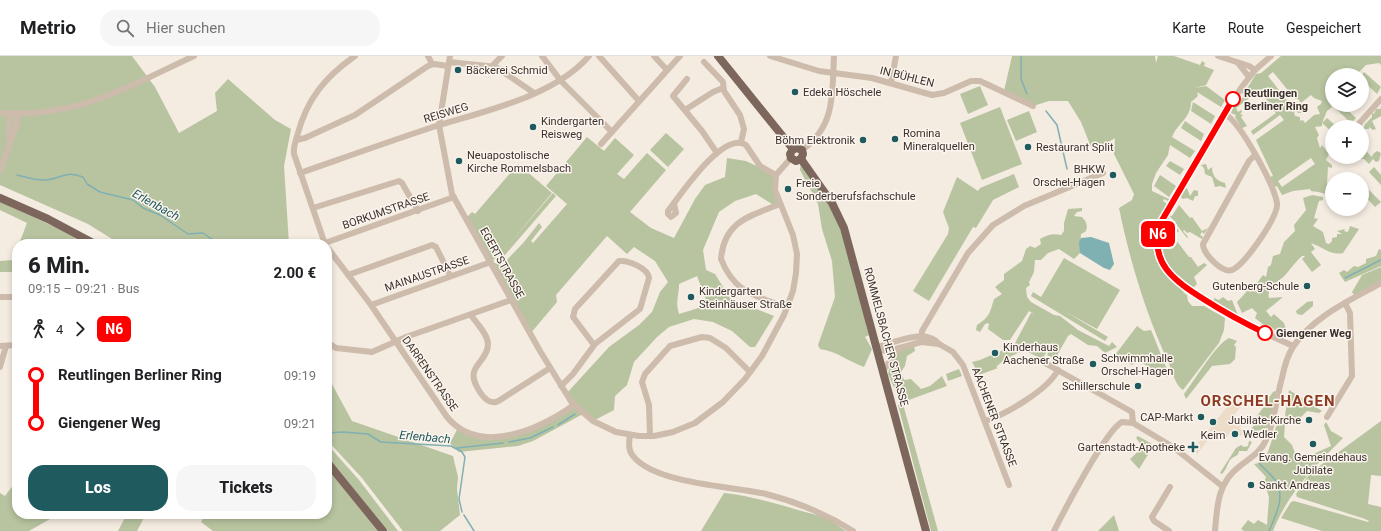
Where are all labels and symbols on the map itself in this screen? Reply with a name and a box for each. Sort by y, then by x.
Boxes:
place label: Bäckerei Schmid [466,64,548,77]
street label: IN BÜHLEN [879,64,935,90]
marker: Bäckerei Schmid [453,65,463,75]
place label: Edeka Höschele [803,86,882,99]
marker: Edeka Höschele [790,87,800,97]
place label: Reutlingen Berliner Ring [1244,87,1308,113]
marker: Reutlingen Berliner Ring [1225,91,1241,107]
street label: REISWEG [422,100,470,126]
place label: Kindergarten Reisweg [541,115,604,141]
marker: Kindergarten Reisweg [528,122,538,132]
place label: Romina Mineralquellen [903,127,975,153]
place label: Böhm Elektronik [775,134,855,147]
marker: Romina Mineralquellen [890,134,900,144]
marker: Böhm Elektronik [858,135,868,145]
place label: Restaurant Split [1036,141,1114,154]
marker: Restaurant Split [1023,142,1033,152]
place label: Neuapostolische Kirche Rommelsbach [467,149,571,175]
marker: Neuapostolische Kirche Rommelsbach [454,156,464,166]
place label: BHKW Orschel-Hagen [1033,163,1105,189]
marker: BHKW Orschel-Hagen [1108,170,1118,180]
place label: Freie Sonderberufsfachschule [796,177,916,203]
marker: Freie Sonderberufsfachschule [783,184,793,194]
water label: Erlenbach [130,186,182,224]
street label: BORKUMSTRASSE [341,190,431,232]
line badge: N6 [1140,221,1176,247]
street label: EGERTSTRASSE [477,225,527,301]
street label: MAINAUSTRASSE [383,253,471,295]
street label: ROMMELSBACHER STRASSE [861,266,911,408]
place label: Gutenberg-Schule [1212,280,1299,293]
marker: Gutenberg-Schule [1302,281,1312,291]
place label: Kindergarten Steinhäuser Straße [699,285,792,311]
marker: Kindergarten Steinhäuser Straße [686,292,696,302]
marker: Giengener Weg [1257,325,1273,341]
place label: Giengener Weg [1276,327,1351,340]
street label: DARRENSTRASSE [399,334,461,414]
place label: Kinderhaus Aachener Straße [1003,341,1084,367]
marker: Kinderhaus Aachener Straße [990,348,1000,358]
place label: Schwimmhalle Orschel-Hagen [1101,352,1173,378]
marker: Schwimmhalle Orschel-Hagen [1088,359,1098,369]
street label: AACHENER STRASSE [969,365,1019,469]
place label: Schillerschule [1062,380,1130,393]
marker: Schillerschule [1133,381,1143,391]
district label: ORSCHEL-HAGEN [1201,392,1335,410]
place label: CAP-Markt [1140,411,1193,424]
marker: CAP-Markt [1196,412,1206,422]
place label: Jubilate-Kirche [1228,414,1301,427]
marker: Jubilate-Kirche [1304,415,1314,425]
marker: Keim [1208,417,1218,427]
water label: Erlenbach [399,428,451,446]
place label: Wedler [1243,428,1277,441]
place label: Keim [1201,429,1225,442]
marker: Wedler [1230,429,1240,439]
marker: Evang. Gemeindehaus Jubilate [1308,439,1318,449]
place label: Gartenstadt-Apotheke [1078,441,1185,454]
marker: Gartenstadt-Apotheke [1188,442,1198,452]
place label: Evang. Gemeindehaus Jubilate [1259,451,1368,477]
place label: Sankt Andreas [1259,479,1330,492]
marker: Sankt Andreas [1246,480,1256,490]

